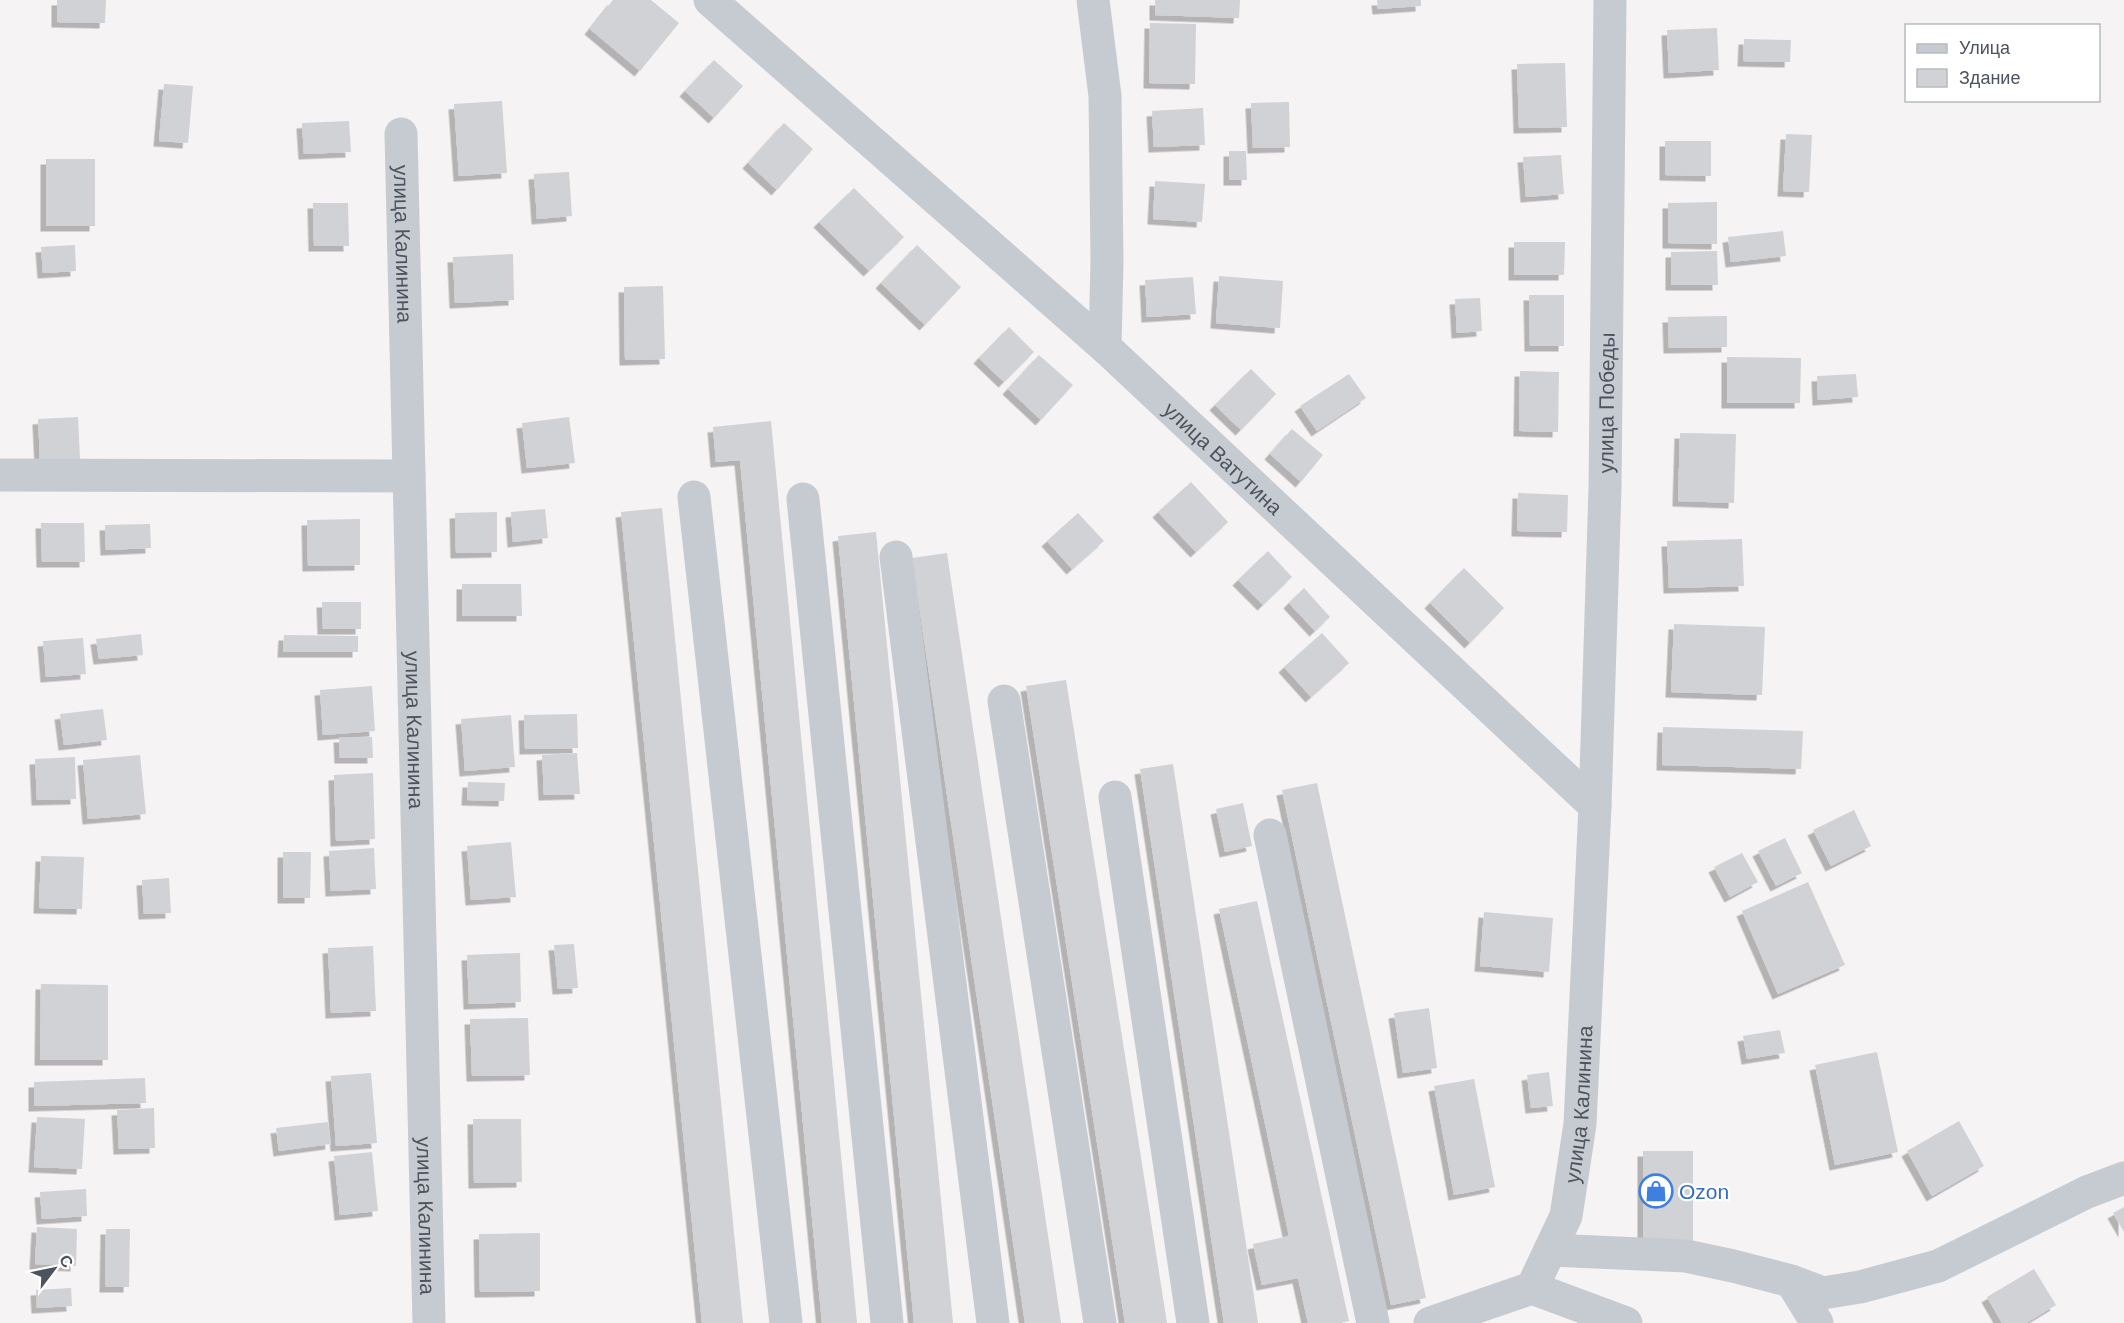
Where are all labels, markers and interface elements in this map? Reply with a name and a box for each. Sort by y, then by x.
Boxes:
legend [1905,24,2100,102]
text: Улица [1959,38,2011,58]
text: Здание [1959,68,2020,88]
street label: улица Калинина [390,165,417,324]
street label: улица Победы [1594,333,1618,474]
street label: улица Ватутина [1159,397,1288,519]
street label: улица Калинина [402,651,428,809]
street label: улица Калинина [1560,1025,1596,1185]
street label: улица Калинина [413,1136,440,1295]
shop icon: Ozon [1638,1173,1674,1209]
place label: Ozon [1679,1180,1729,1203]
north arrow [24,1239,84,1299]
text: С [56,1252,77,1271]

